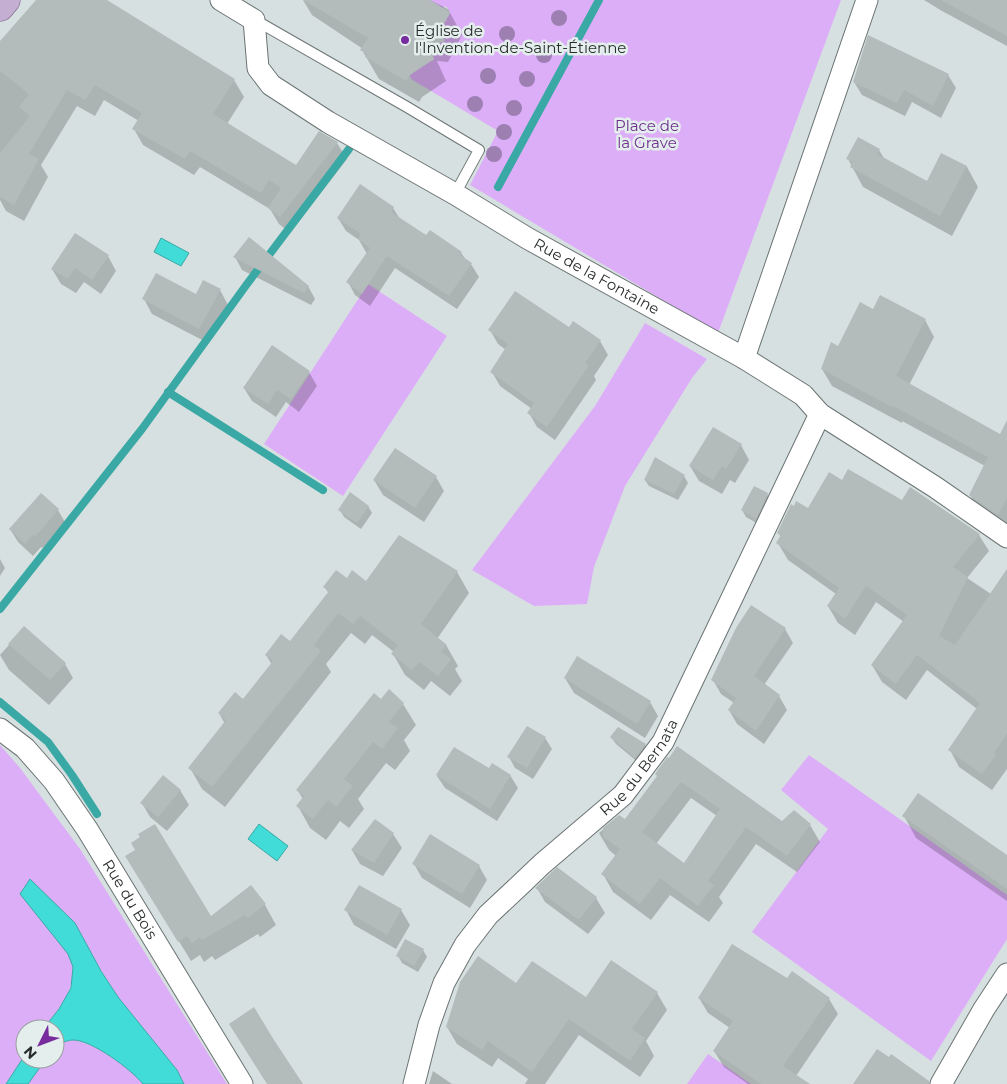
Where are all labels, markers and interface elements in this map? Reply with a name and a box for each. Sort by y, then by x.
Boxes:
place label: Église de l'Invention-de-Saint-Étienne [415,21,626,57]
marker: Église de l'Invention-de-Saint-Étienne [399,34,411,46]
park label: Place de la Grave [615,116,679,152]
street label: Rue de la Fontaine [531,234,663,318]
street label: Rue du Bernata [596,716,682,820]
street label: Rue du Bois [99,856,162,943]
north arrow [15,1019,65,1069]
text: N [20,1042,41,1063]

